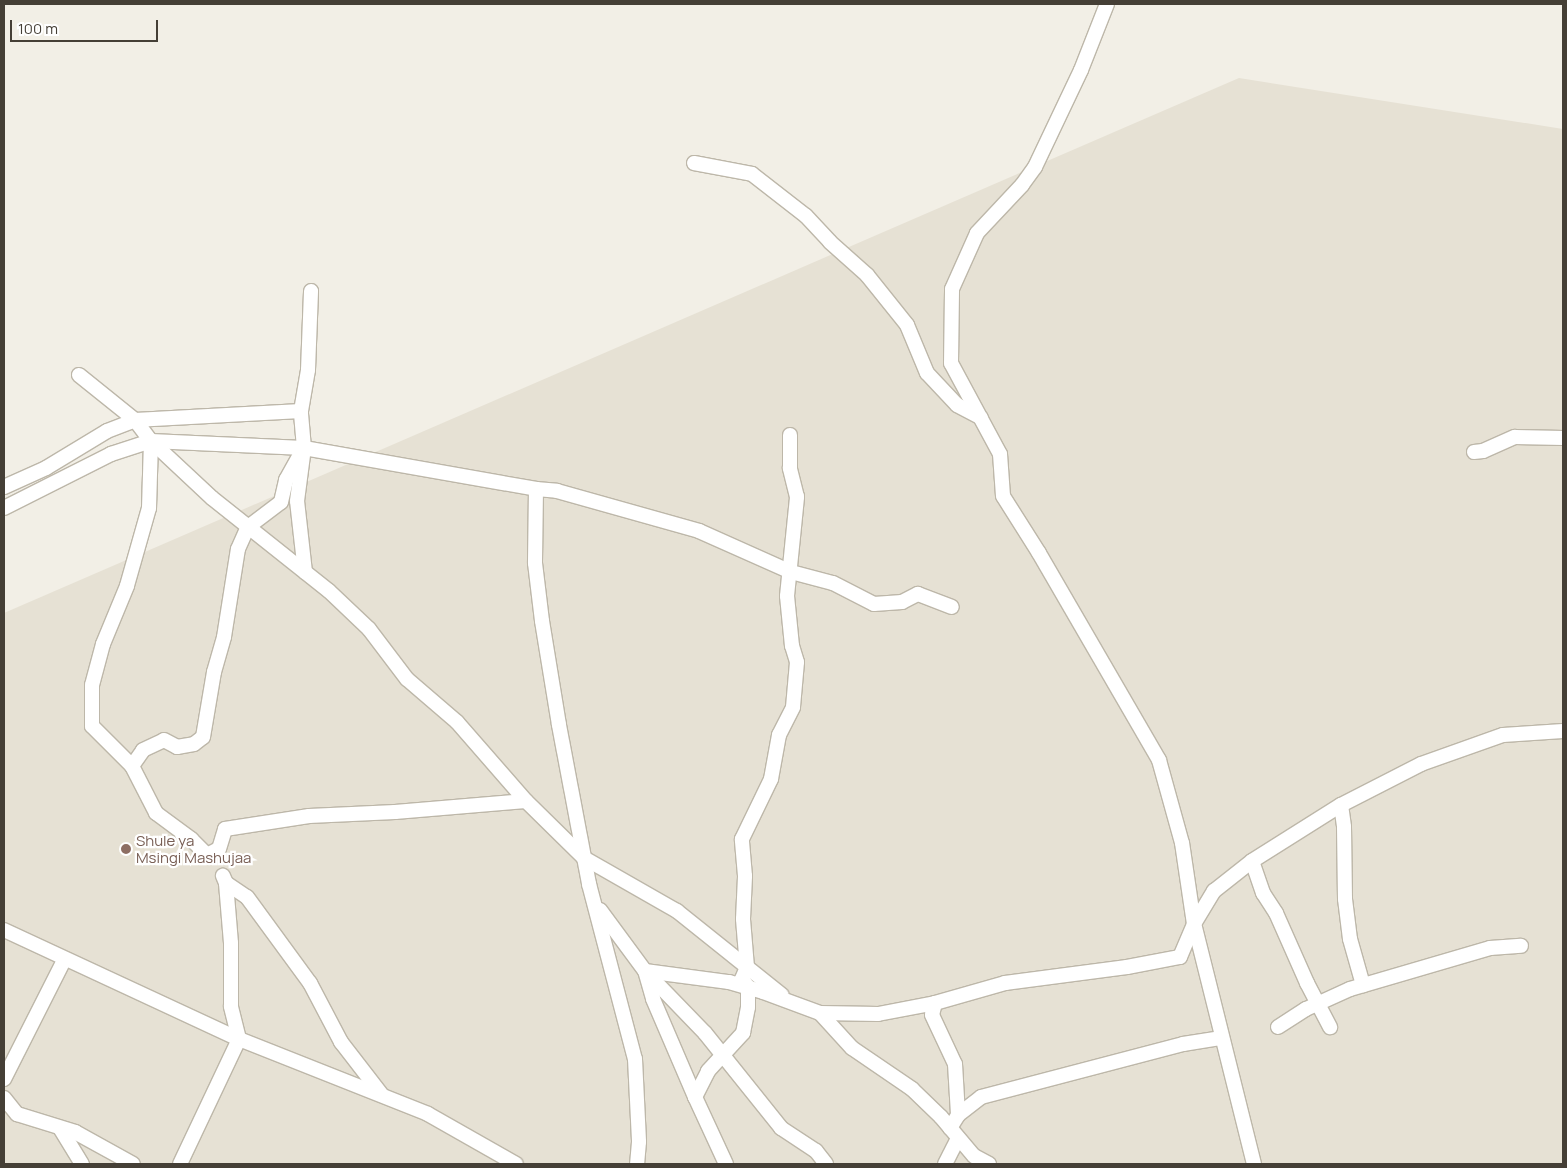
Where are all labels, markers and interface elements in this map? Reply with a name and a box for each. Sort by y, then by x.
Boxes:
scale bar [12,10,160,42]
text: 100 m [18,18,58,39]
place label: Shule ya Msingi Mashujaa [136,831,251,866]
marker: Shule ya Msingi Mashujaa [120,843,132,855]

